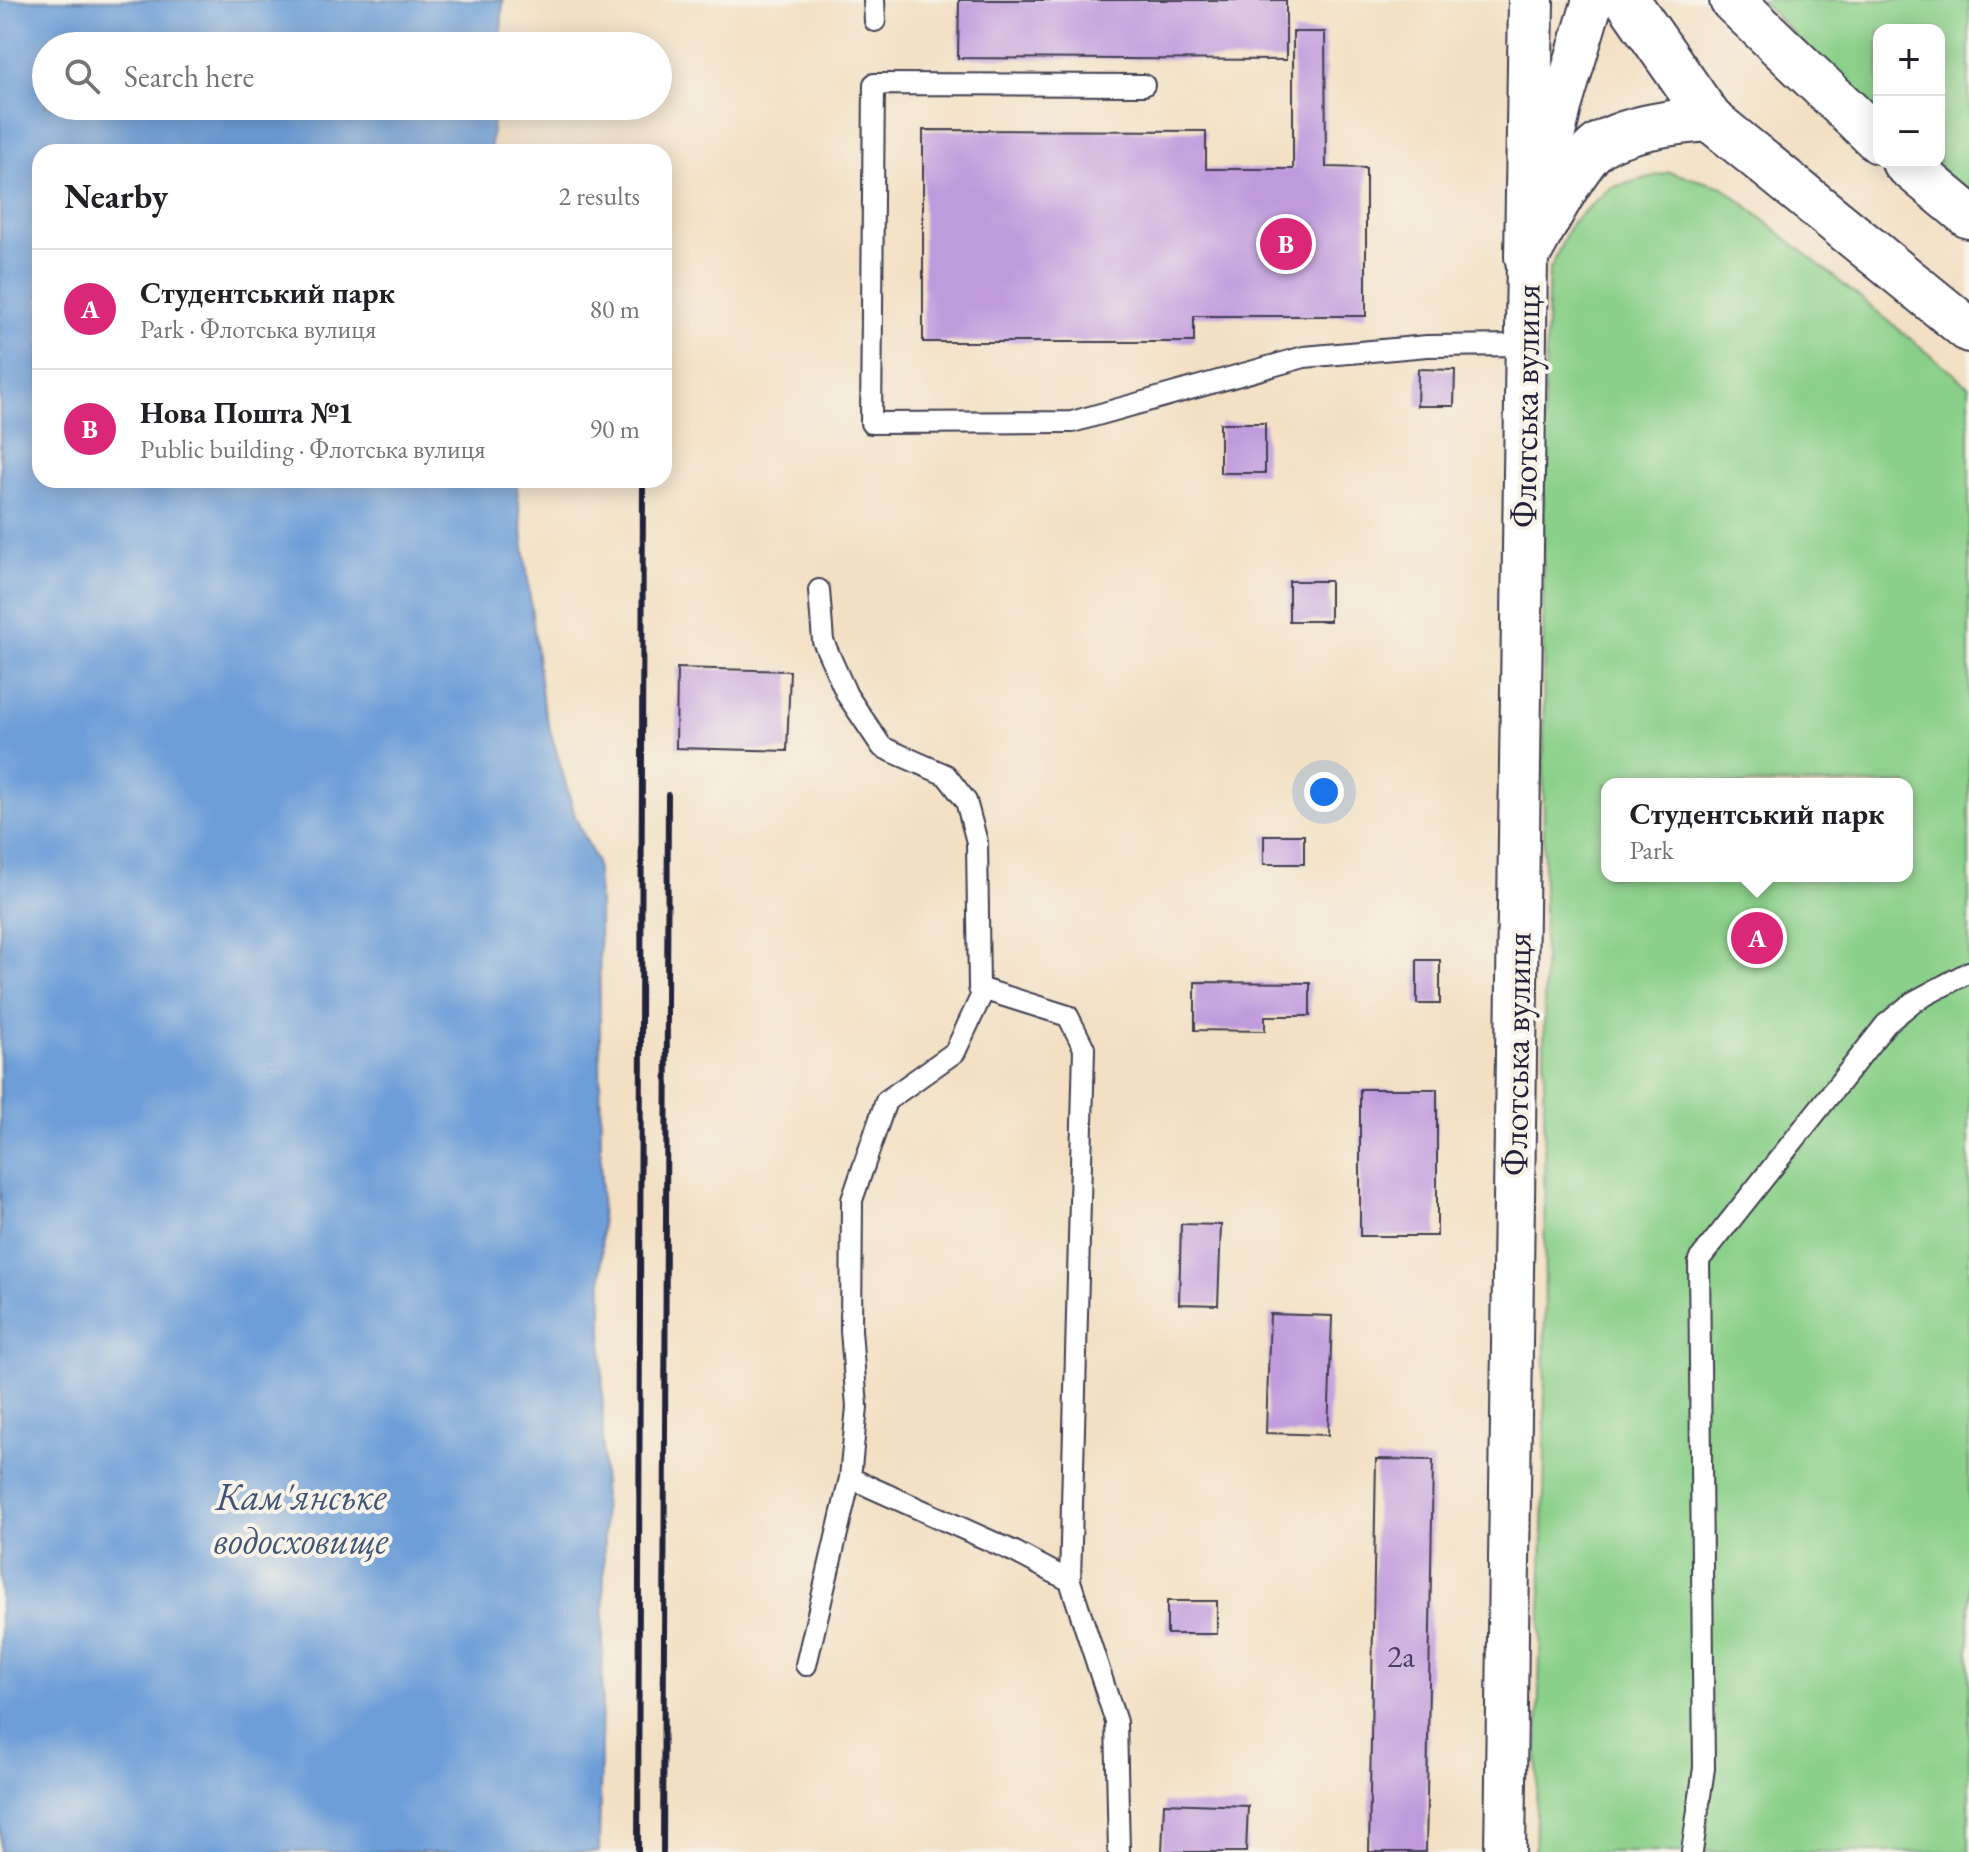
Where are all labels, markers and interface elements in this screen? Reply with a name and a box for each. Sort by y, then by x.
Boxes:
map controls [1873,24,1945,168]
button: + [1873,24,1945,96]
search box [32,32,672,120]
icon: search [60,54,104,98]
text: Search here [124,57,254,96]
button: − [1873,96,1945,168]
text: Nearby [64,174,168,218]
text: 2 results [559,179,640,213]
pin: B [1260,214,1312,274]
text: Студентський парк [140,273,395,312]
street label: Флотська вулиця [1499,283,1551,529]
text: A [81,292,99,326]
text: 80 m [590,292,640,326]
text: Park · Флотська вулиця [140,312,376,346]
text: Нова Пошта №1 [140,393,354,432]
text: B [82,412,98,446]
text: 90 m [590,412,640,446]
text: Public building · Флотська вулиця [140,432,486,466]
your location [1304,772,1344,812]
popup [1601,778,1913,882]
text: Студентський парк [1629,794,1885,833]
text: Park [1629,833,1674,867]
pin: A [1731,908,1783,968]
street label: Флотська вулиця [1490,931,1542,1177]
water label: Кам'янське водосховище [214,1471,389,1564]
house number: 2а [1387,1635,1415,1677]

